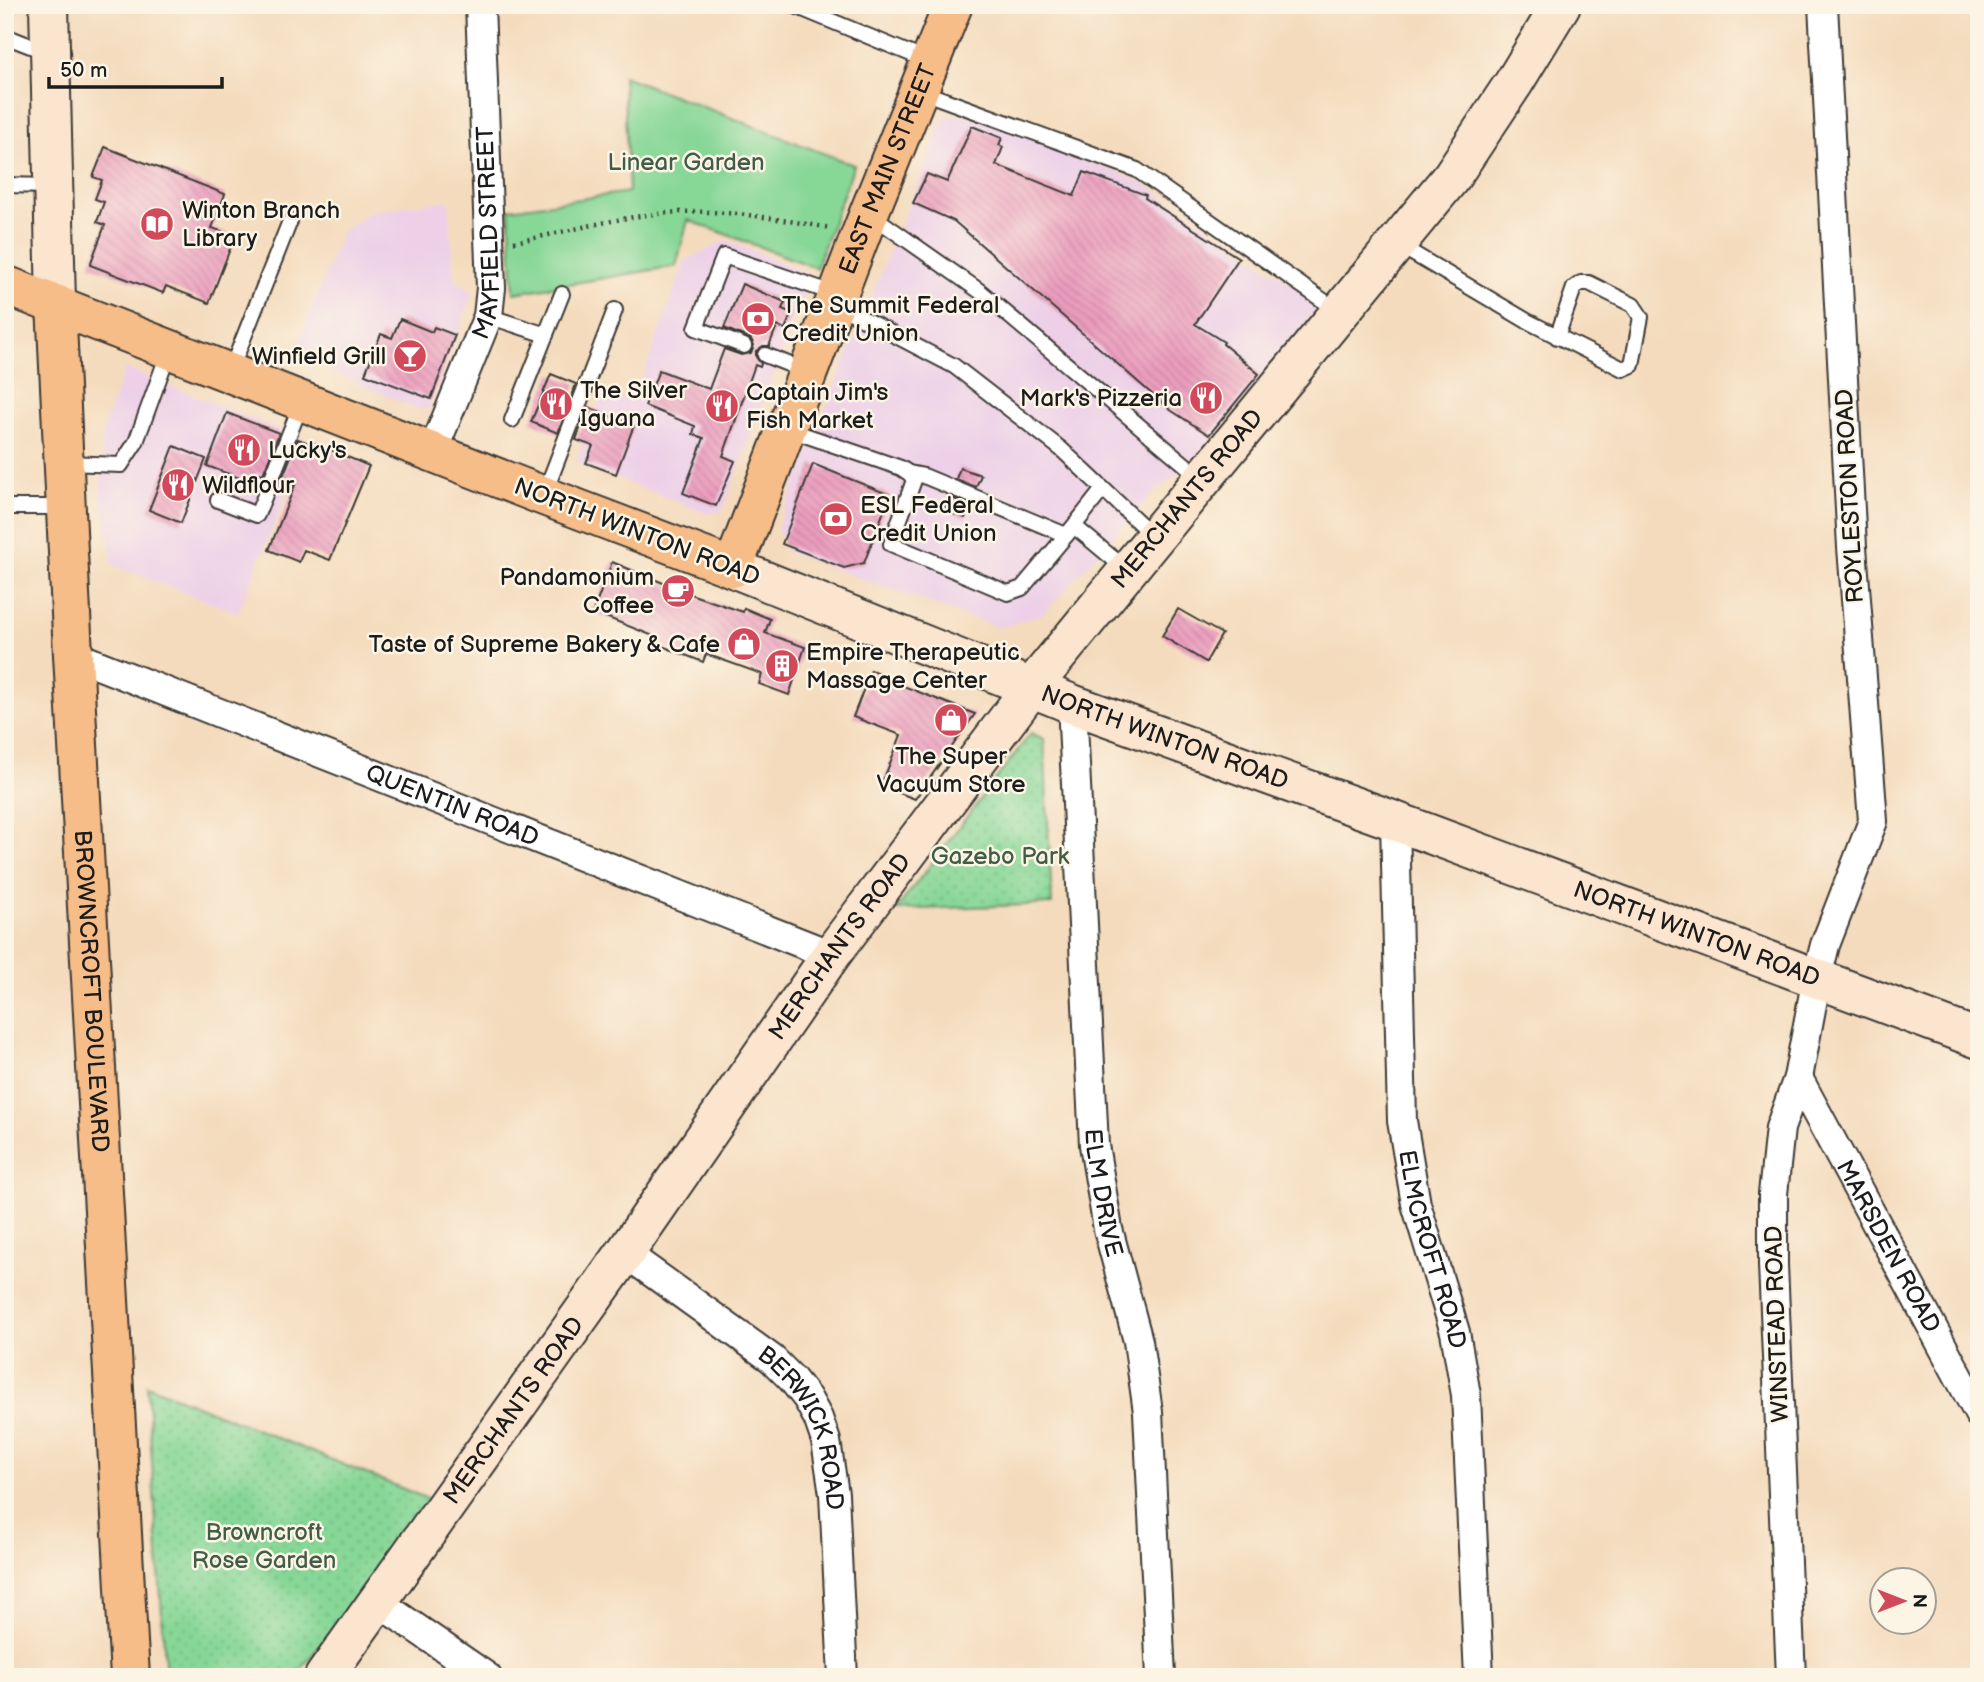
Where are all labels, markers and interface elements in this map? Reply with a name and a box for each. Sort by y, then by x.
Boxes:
scale bar [49,46,222,90]
text: 50 m [60,58,107,83]
street label: EAST MAIN STREET [832,59,943,278]
street label: MAYFIELD STREET [466,125,506,343]
park label: Linear Garden [607,148,765,177]
place label: Winton Branch Library [182,196,340,253]
library icon: Winton Branch Library [138,205,176,243]
place label: The Summit Federal Credit Union [782,291,999,348]
bank icon: The Summit Federal Credit Union [739,300,777,338]
bar icon: Winfield Grill [391,337,429,375]
place label: Winfield Grill [252,342,386,371]
place label: The Silver Iguana [580,376,687,433]
place label: Captain Jim's Fish Market [746,378,889,435]
restaurant icon: Mark's Pizzeria [1187,379,1225,417]
place label: Mark's Pizzeria [1020,384,1182,413]
restaurant icon: The Silver Iguana [537,385,575,423]
restaurant icon: Captain Jim's Fish Market [703,387,741,425]
street label: ROYLESTON ROAD [1830,388,1870,604]
street label: MERCHANTS ROAD [1105,403,1269,594]
restaurant icon: Lucky's [225,431,263,469]
place label: Lucky's [268,436,347,465]
restaurant icon: Wildflour [159,466,197,504]
place label: Wildflour [202,471,294,500]
street label: NORTH WINTON ROAD [510,472,764,592]
place label: ESL Federal Credit Union [860,491,997,548]
bank icon: ESL Federal Credit Union [817,500,855,538]
place label: Pandamonium Coffee [500,563,654,620]
cafe icon: Pandamonium Coffee [659,572,697,610]
shop icon: Taste of Supreme Bakery & Cafe [725,625,763,663]
place label: Taste of Supreme Bakery & Cafe [369,630,720,659]
place label: Empire Therapeutic Massage Center [806,638,1020,695]
building icon: Empire Therapeutic Massage Center [763,647,801,685]
street label: NORTH WINTON ROAD [1037,679,1292,796]
shop icon: The Super Vacuum Store [932,701,970,739]
place label: The Super Vacuum Store [876,742,1026,799]
street label: QUENTIN ROAD [362,758,543,852]
street label: BROWNCROFT BOULEVARD [68,829,115,1153]
park label: Gazebo Park [931,842,1070,871]
street label: MERCHANTS ROAD [762,848,917,1045]
street label: NORTH WINTON ROAD [1570,874,1824,993]
street label: ELM DRIVE [1079,1128,1129,1260]
street label: ELMCROFT ROAD [1393,1148,1472,1351]
street label: MARSDEN ROAD [1830,1155,1947,1337]
street label: WINSTEAD ROAD [1759,1225,1795,1423]
street label: MERCHANTS ROAD [437,1311,590,1510]
street label: BERWICK ROAD [752,1339,849,1511]
park label: Browncroft Rose Garden [192,1518,336,1575]
north arrow [1868,1566,1938,1636]
text: N [1907,1594,1930,1608]

